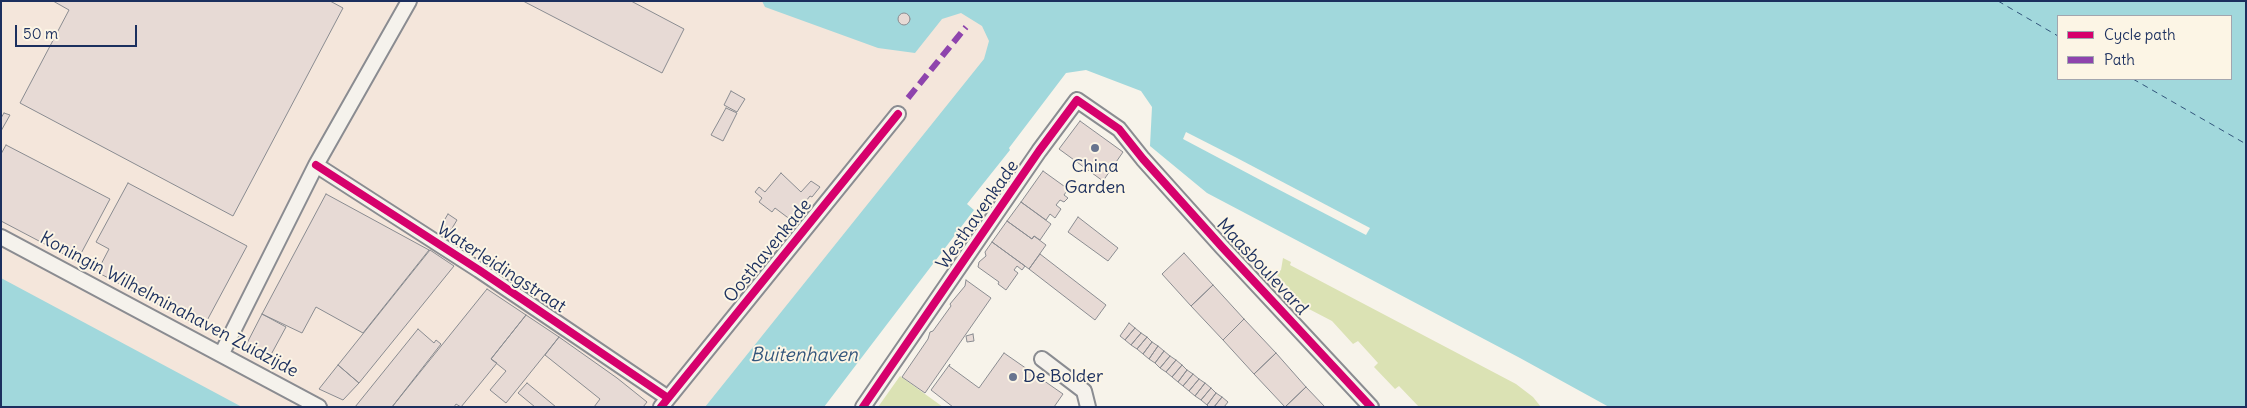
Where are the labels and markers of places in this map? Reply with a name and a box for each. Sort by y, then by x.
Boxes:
marker: China Garden [1089,142,1101,154]
place label: China Garden [1064,156,1126,198]
place label: De Bolder [1023,366,1103,388]
marker: De Bolder [1007,371,1019,383]

